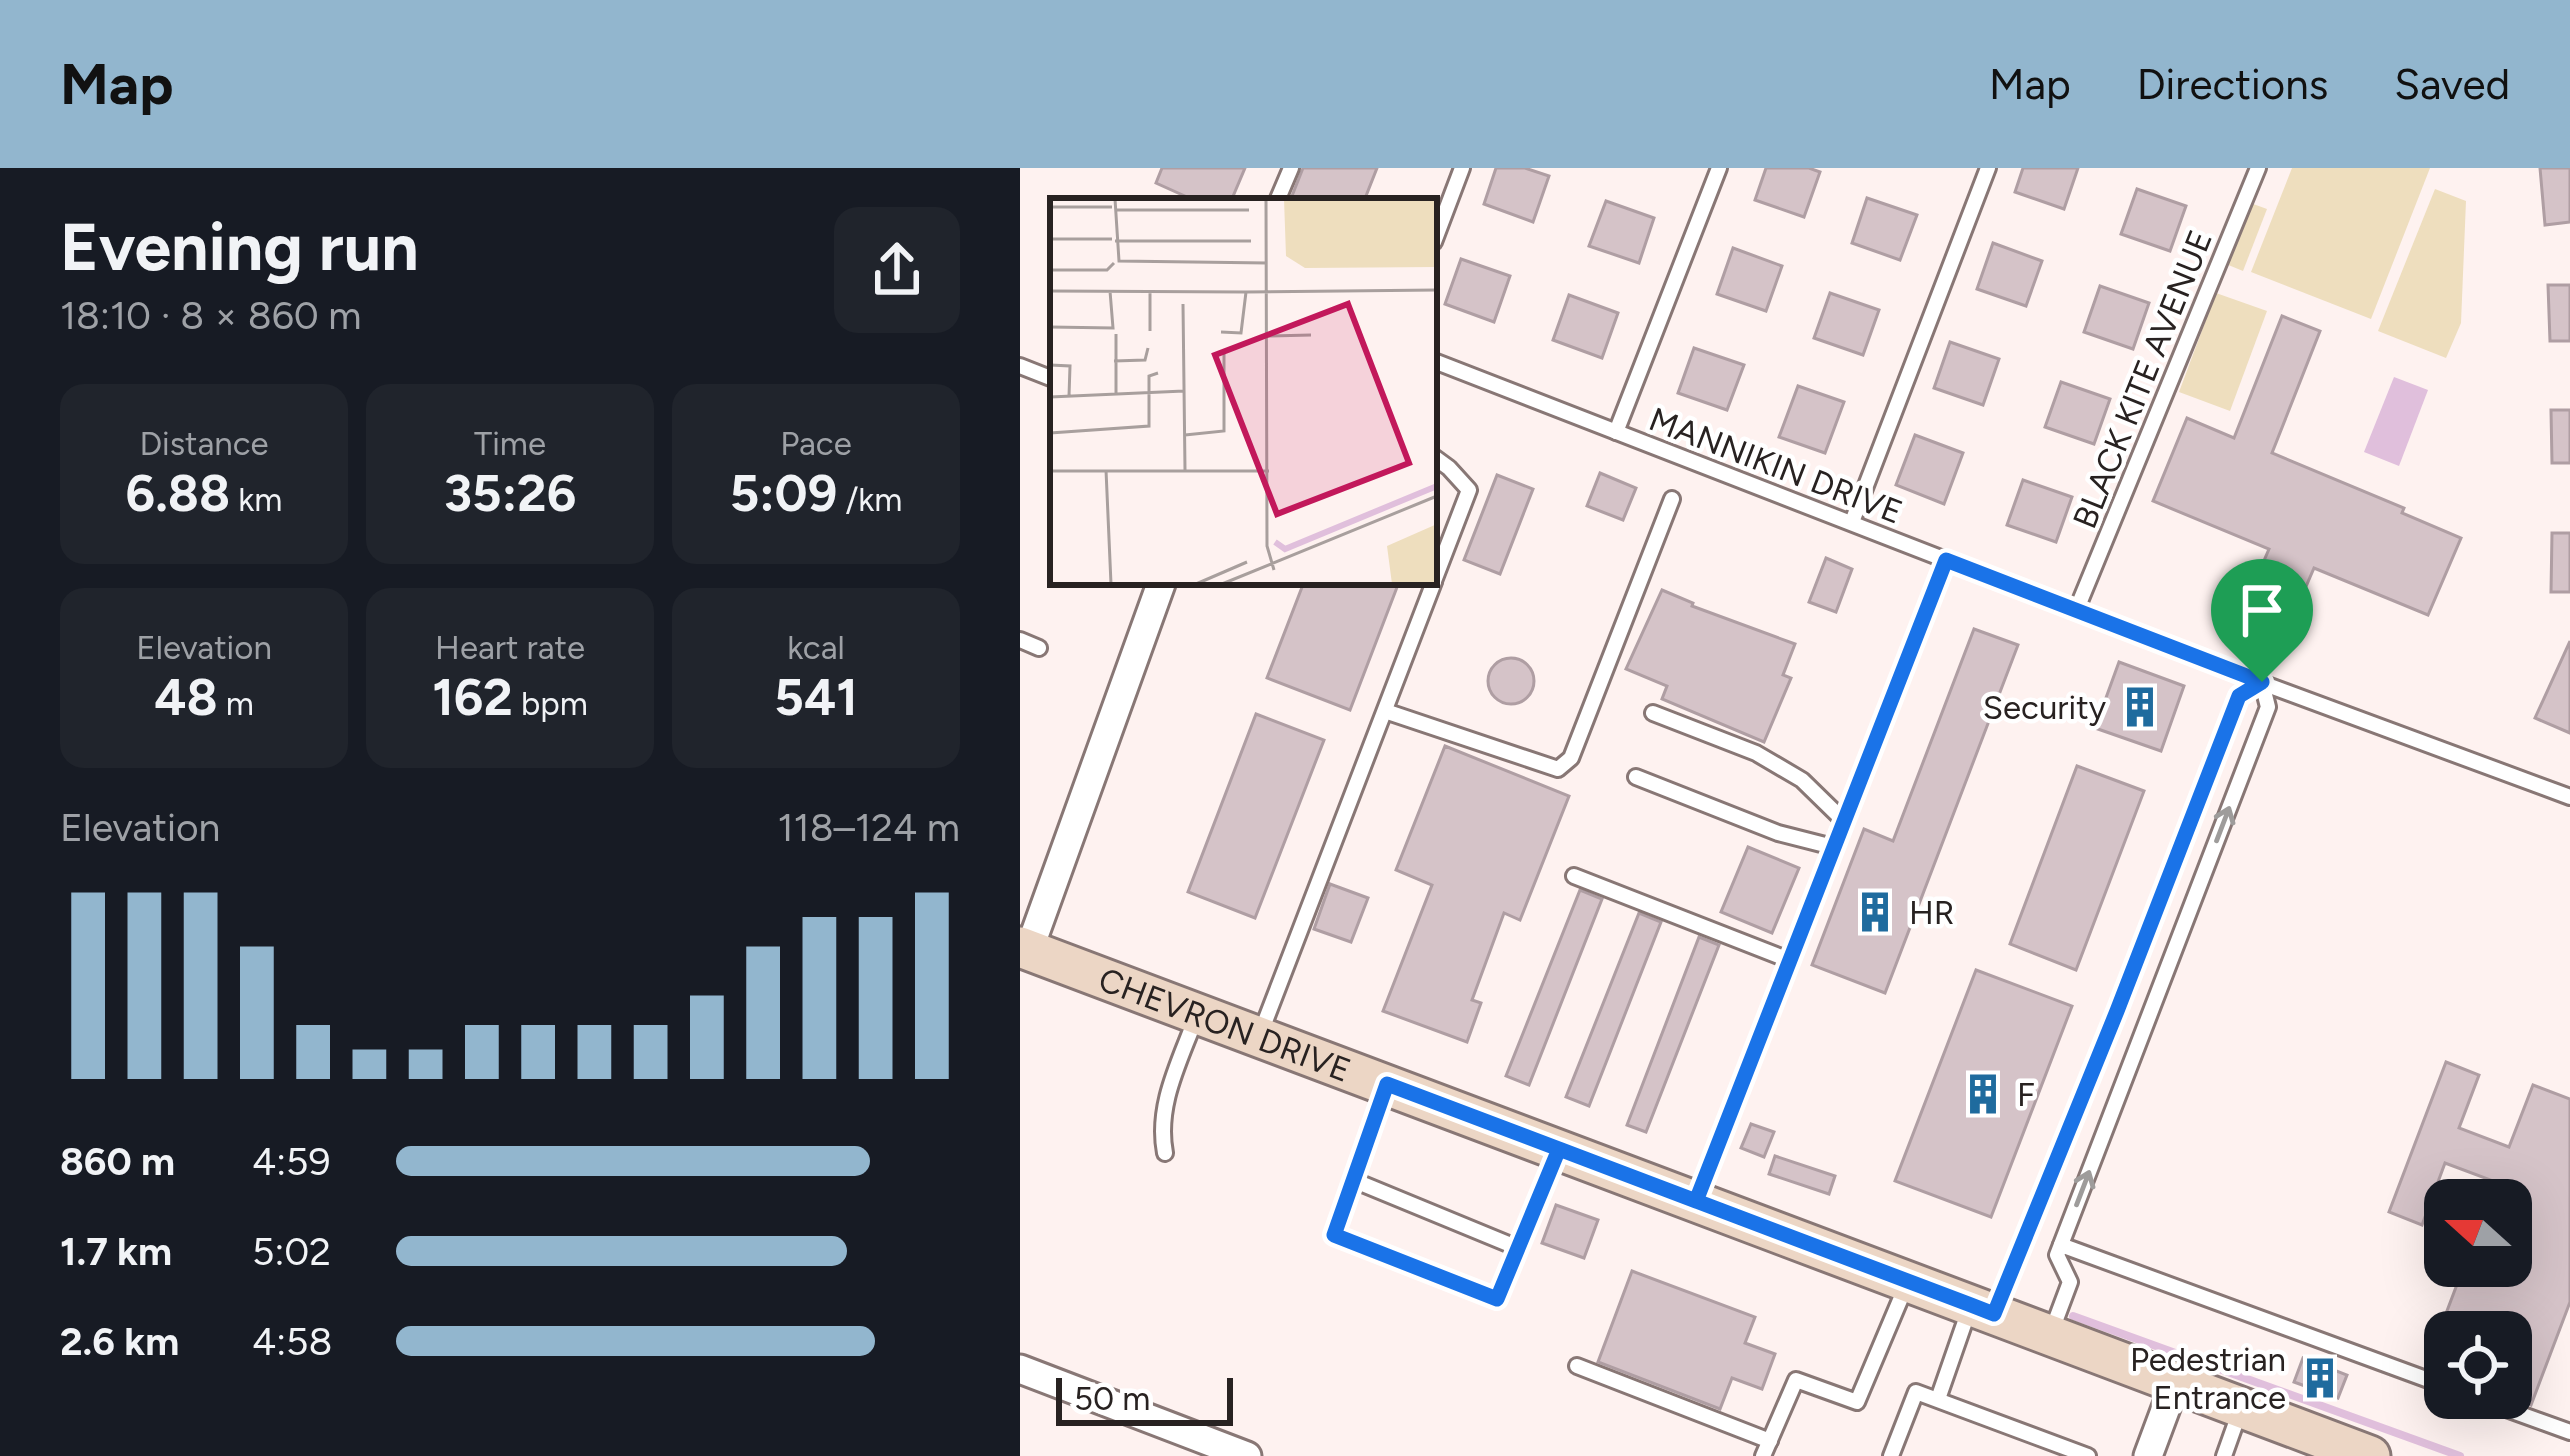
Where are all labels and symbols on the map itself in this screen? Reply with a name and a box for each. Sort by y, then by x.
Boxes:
inset map [1050,198,1437,585]
street label: BLACK KITE AVENUE [2065,225,2220,534]
street label: MANNIKIN DRIVE [1644,399,1908,532]
pin [2211,559,2313,682]
building icon: Security [2117,684,2163,730]
place label: Security [1983,688,2107,727]
one-way arrow [2214,806,2236,843]
building icon: HR [1852,889,1898,935]
place label: HR [1909,893,1954,932]
street label: CHEVRON DRIVE [1094,960,1356,1090]
building icon: F [1960,1071,2006,1117]
place label: F [2017,1075,2035,1114]
one-way arrow [2074,1170,2096,1207]
north arrow [2424,1179,2532,1287]
place label: Pedestrian Entrance [2130,1340,2286,1417]
building icon: Pedestrian Entrance [2297,1355,2343,1401]
scale bar [1056,1372,1233,1425]

